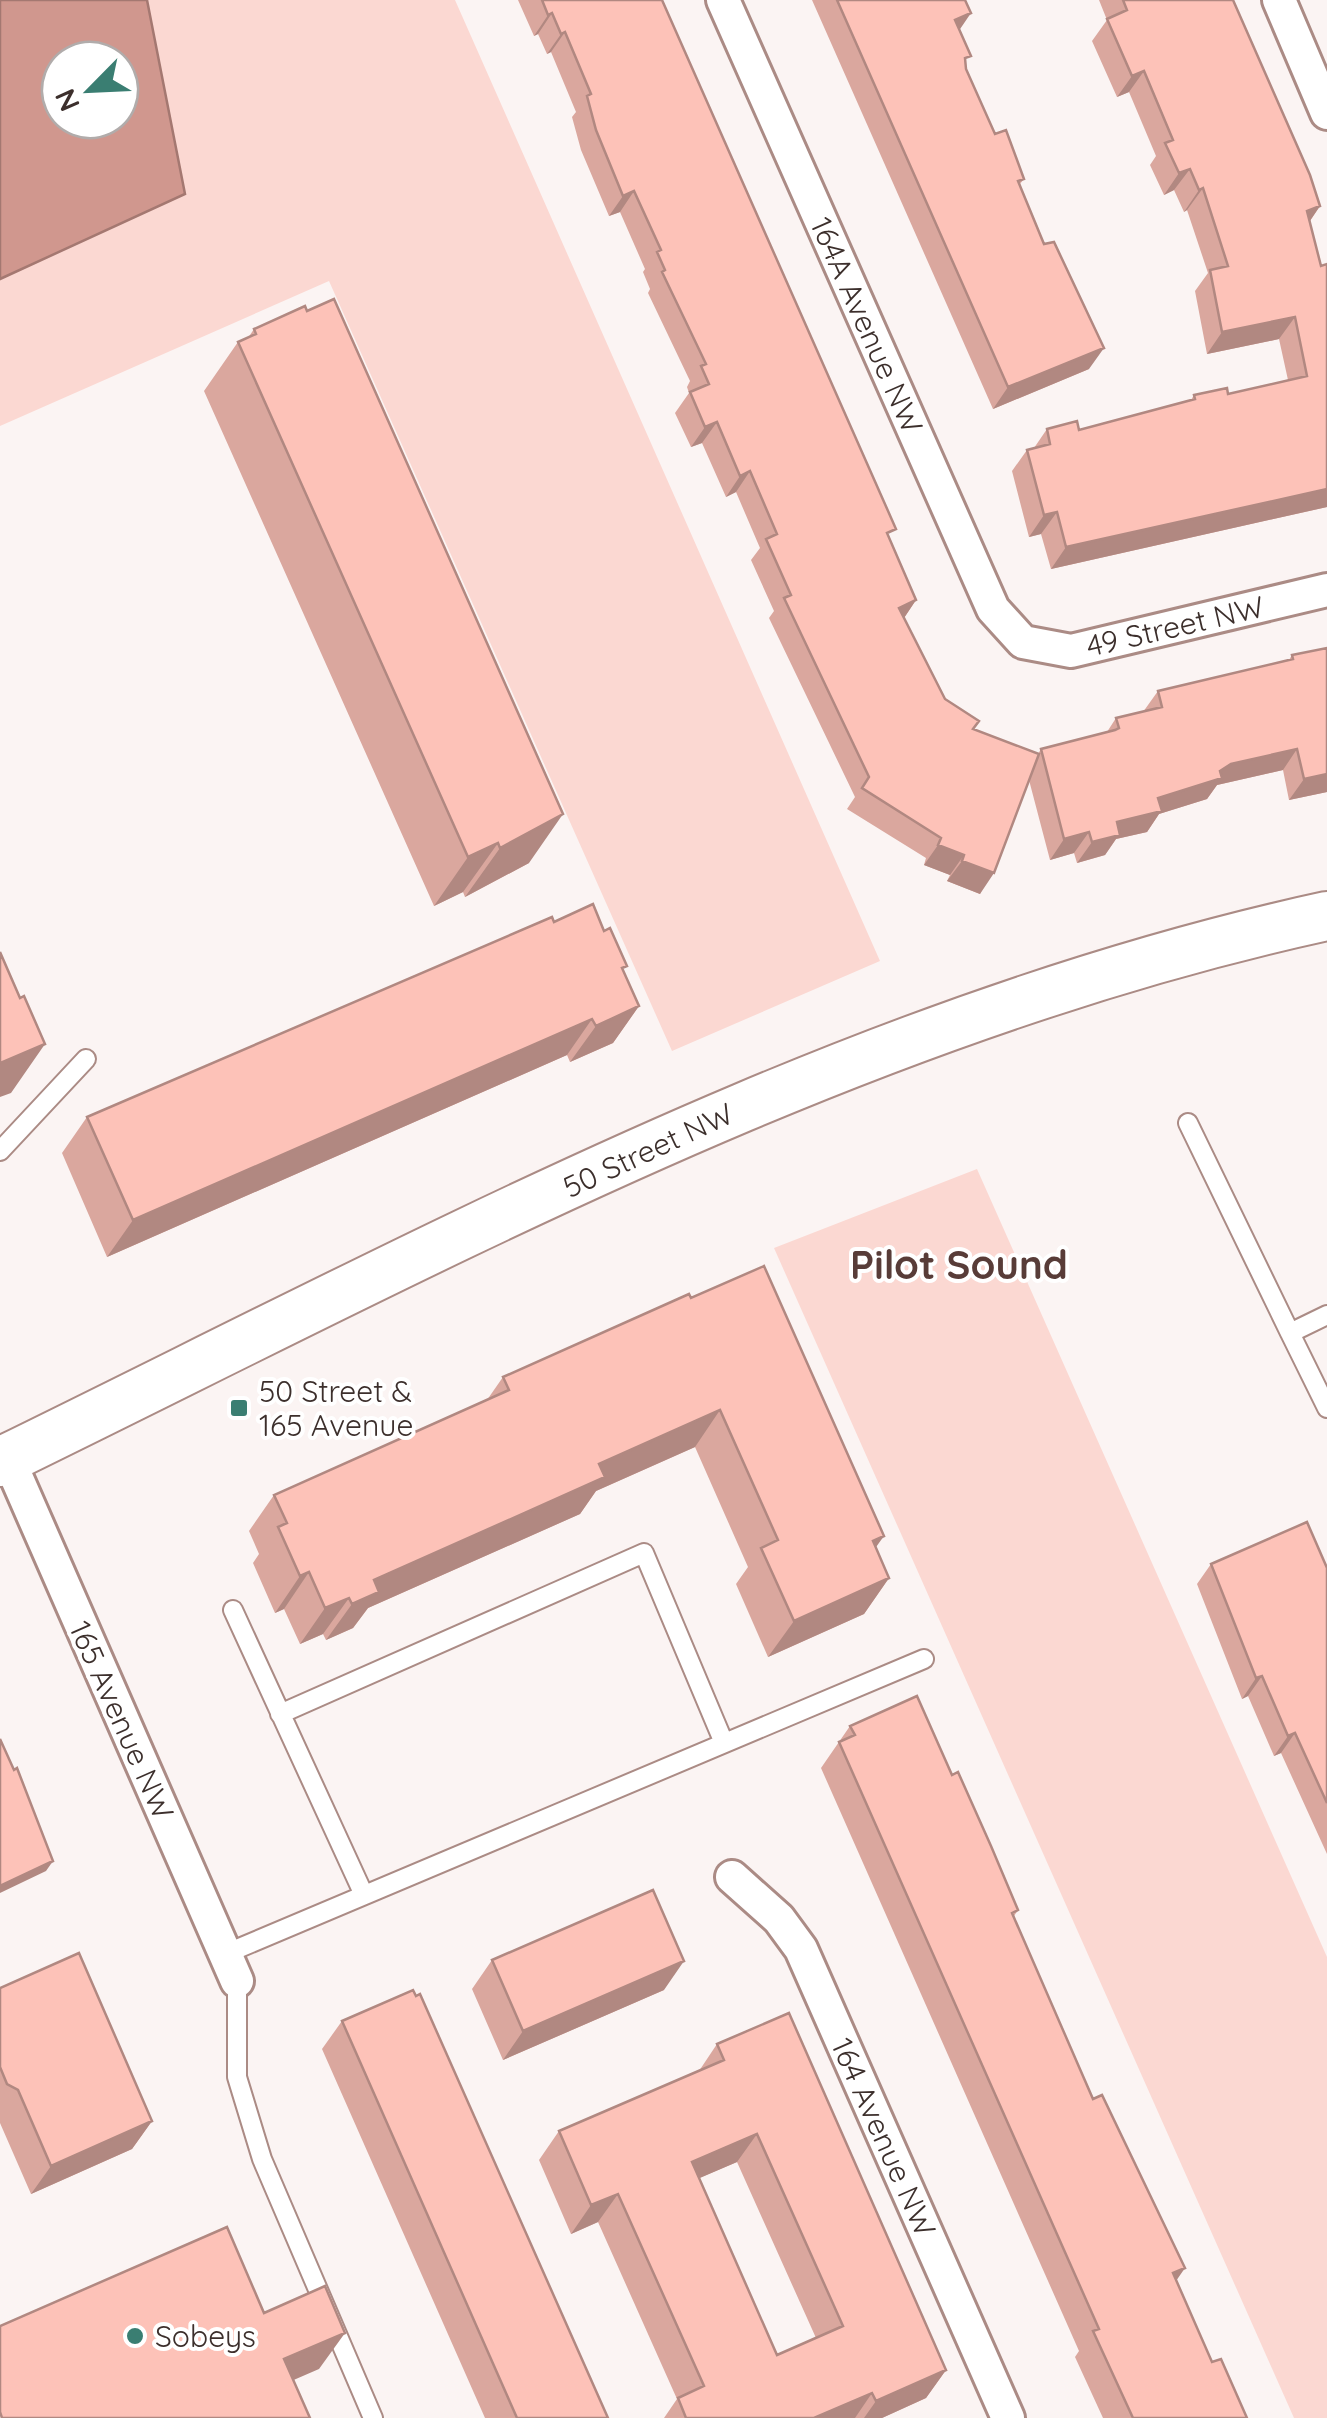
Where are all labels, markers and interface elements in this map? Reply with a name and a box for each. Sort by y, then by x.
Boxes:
north arrow [40,40,140,140]
text: N [47,84,87,117]
street label: 164A Avenue NW [802,211,932,439]
street label: 49 Street NW [1082,587,1268,665]
street label: 50 Street NW [557,1094,739,1206]
district label: Pilot Sound [850,1239,1068,1289]
place label: 50 Street & 165 Avenue [259,1372,413,1444]
marker: 50 Street & 165 Avenue [228,1397,250,1419]
street label: 165 Avenue NW [61,1615,183,1825]
street label: 164 Avenue NW [823,2032,945,2242]
place label: Sobeys [155,2317,256,2355]
marker: Sobeys [124,2325,146,2347]

